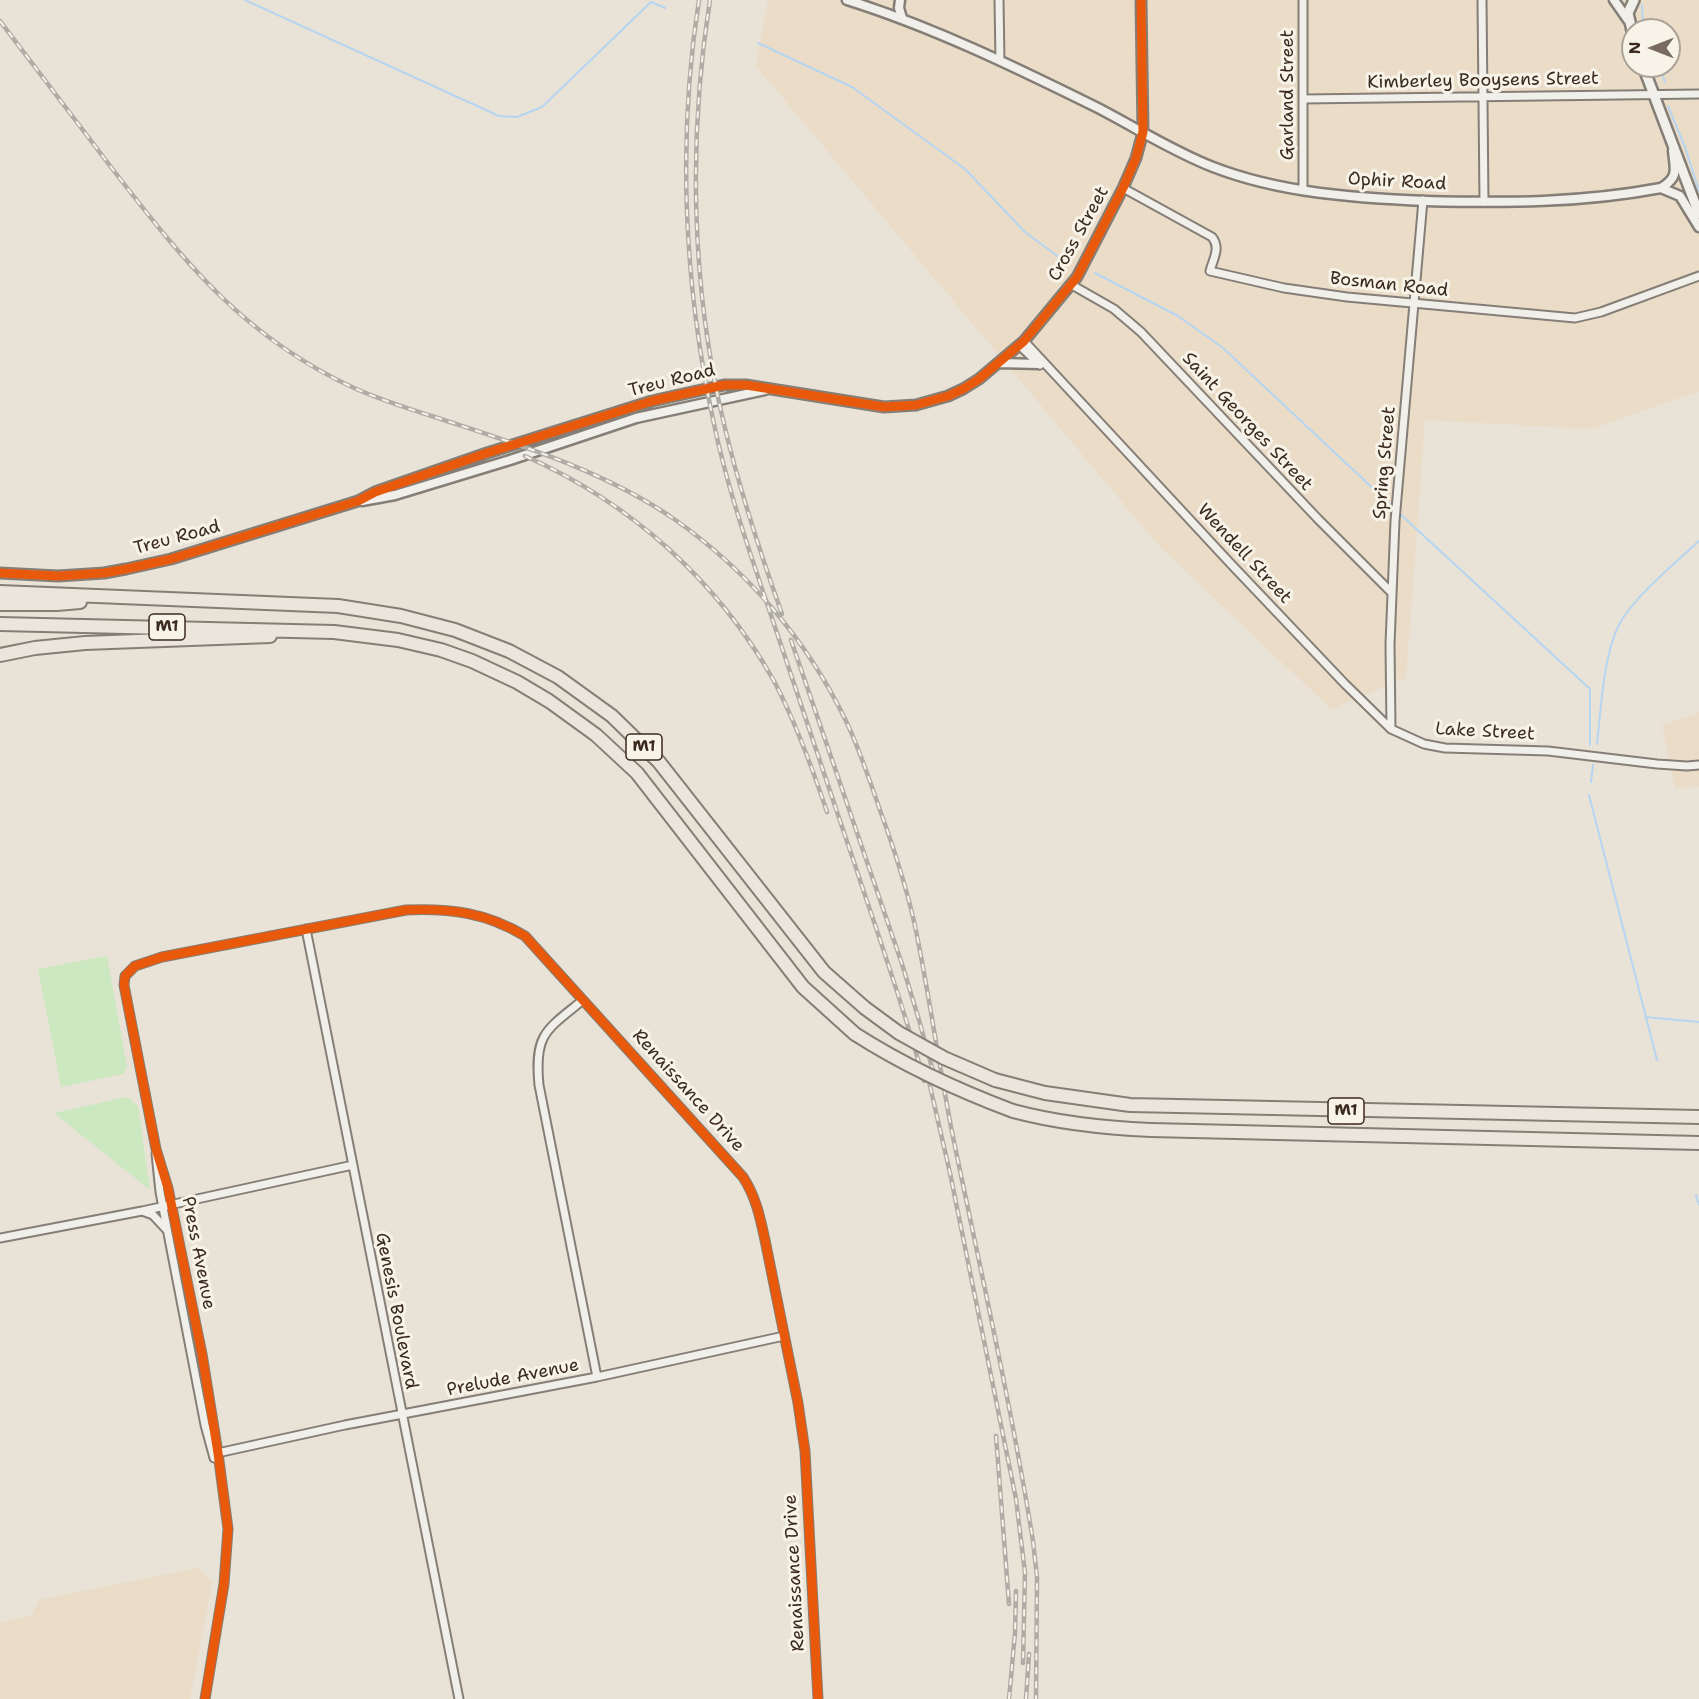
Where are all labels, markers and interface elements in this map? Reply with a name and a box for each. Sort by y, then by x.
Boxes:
north arrow [1621,18,1681,78]
street label: Garland Street [1277,30,1299,160]
text: N [1624,42,1645,54]
street label: Kimberley Booysens Street [1367,68,1599,94]
street label: Ophir Road [1347,169,1447,195]
street label: Cross Street [1044,183,1114,285]
street label: Bosman Road [1329,268,1449,302]
street label: Saint Georges Street [1177,348,1317,496]
street label: Treu Road [626,360,718,402]
street label: Spring Street [1369,406,1401,520]
street label: Wendell Street [1192,500,1296,608]
street label: Treu Road [131,516,223,560]
road number: M1 [149,614,185,640]
street label: Lake Street [1435,719,1535,745]
road number: M1 [626,734,662,760]
street label: Renaissance Drive [627,1025,749,1157]
road number: M1 [1328,1098,1364,1124]
street label: Press Avenue [176,1195,220,1311]
street label: Genesis Boulevard [370,1231,422,1391]
street label: Prelude Avenue [445,1355,581,1401]
street label: Renaissance Drive [780,1494,810,1652]

